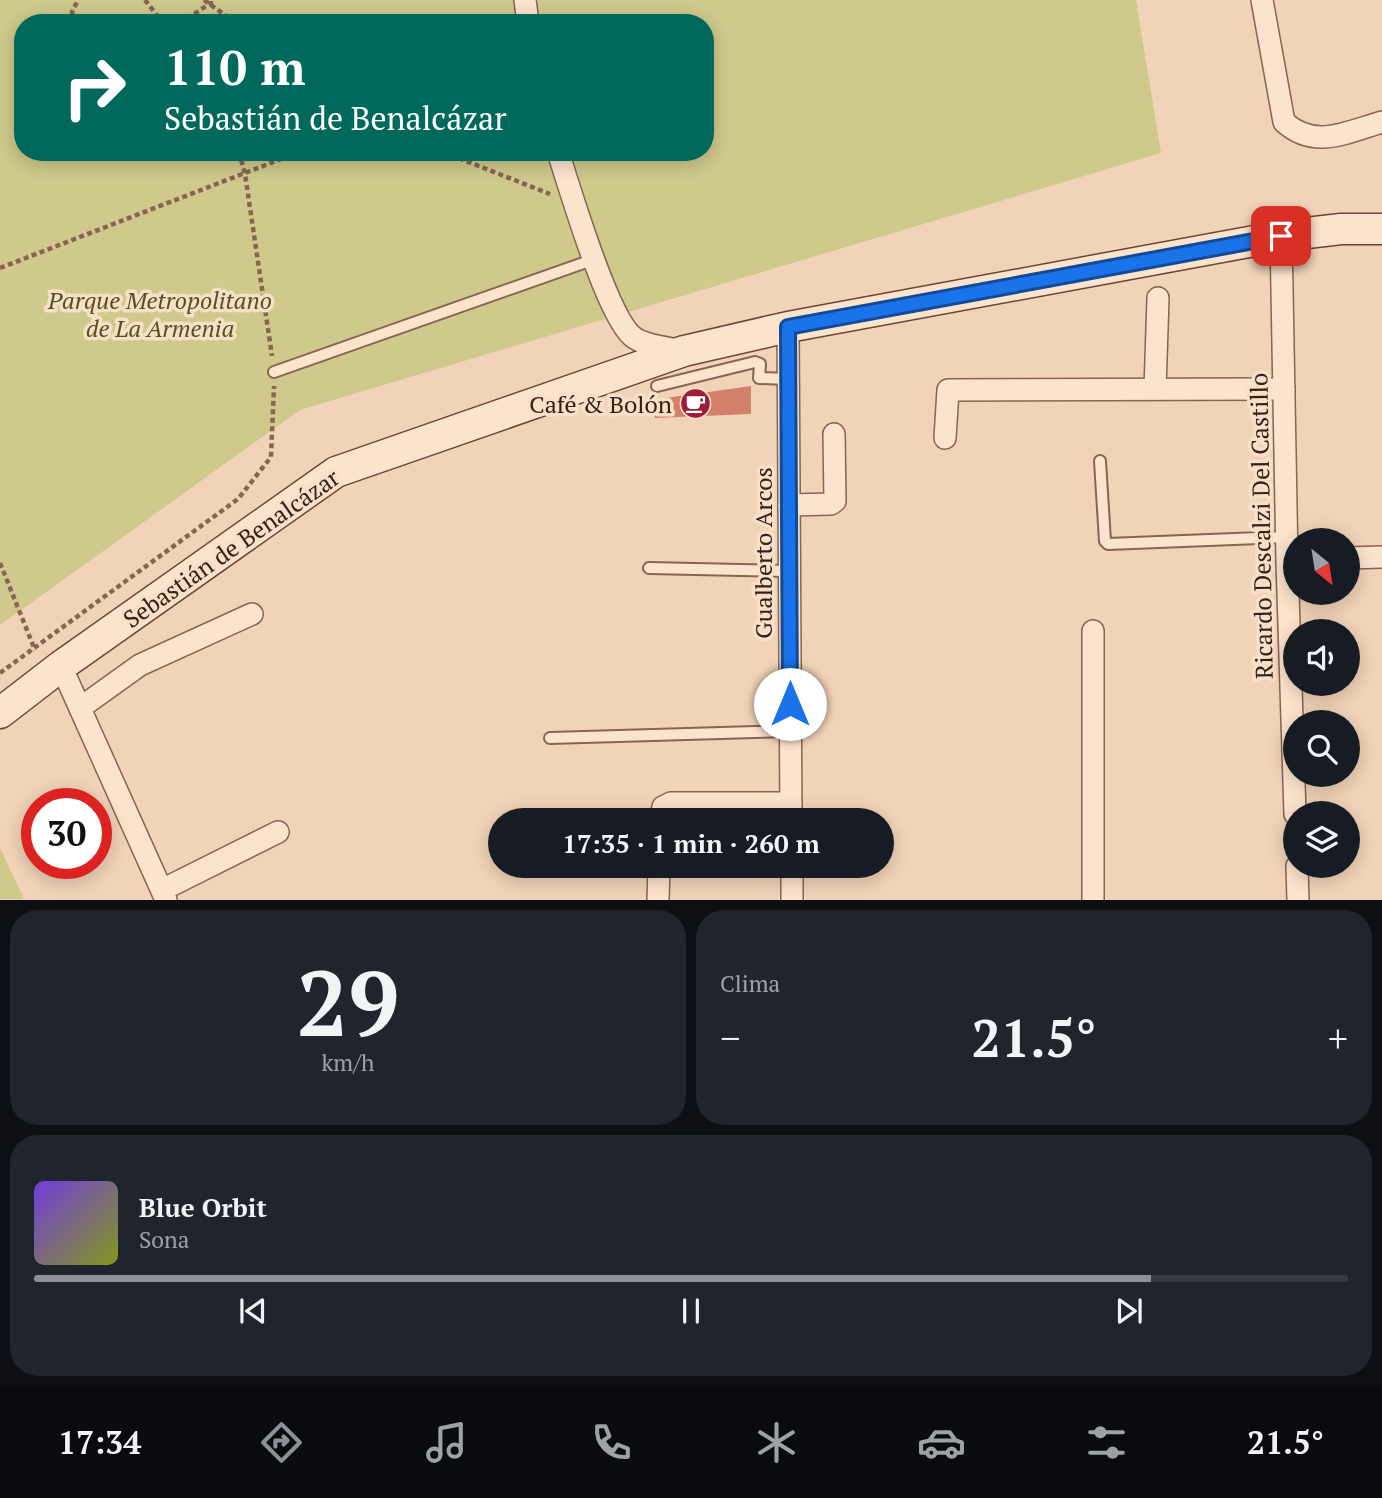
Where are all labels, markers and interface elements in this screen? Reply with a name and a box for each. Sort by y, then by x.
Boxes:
text: 110 m [164,34,306,99]
icon: right [49,42,140,133]
text: Sebastián de Benalcázar [164,97,507,139]
pin [1251,206,1311,266]
icon: arrive [1262,217,1300,255]
park label: Parque Metropolitano de La Armenia [47,284,272,344]
street label: Ricardo Descalzi Del Castillo [1242,373,1280,679]
cafe icon: Café & Bolón [678,387,712,421]
place label: Café & Bolón [529,388,672,420]
street label: Sebastián de Benalcázar [117,461,346,635]
street label: Gualberto Arcos [747,467,779,639]
north arrow [1283,528,1360,606]
map controls [1283,528,1360,878]
button: sound [1283,619,1360,696]
position arrow [753,667,827,741]
button: search [1283,710,1360,787]
speed limit sign: 30 [21,788,112,879]
button: layers [1283,801,1360,878]
text: 17:35 · 1 min · 260 m [562,826,820,860]
text: 29 [297,941,399,1062]
text: Clima [720,968,780,999]
text: 21.5° [971,1003,1097,1072]
text: − [720,1013,740,1063]
text: + [1328,1013,1348,1063]
text: km/h [321,1047,375,1078]
text: Blue Orbit [139,1190,267,1224]
text: Sona [139,1224,189,1255]
icon: previous [234,1292,272,1330]
icon: pause [672,1292,710,1330]
icon: next [1110,1292,1148,1330]
icon: directions [257,1418,306,1467]
icon: music [422,1418,471,1467]
icon: phone [587,1418,636,1467]
icon: climate [752,1418,801,1467]
icon: car [917,1418,966,1467]
icon: filters [1082,1418,1131,1467]
text: 17:34 [58,1421,141,1463]
text: 21.5° [1247,1421,1324,1463]

